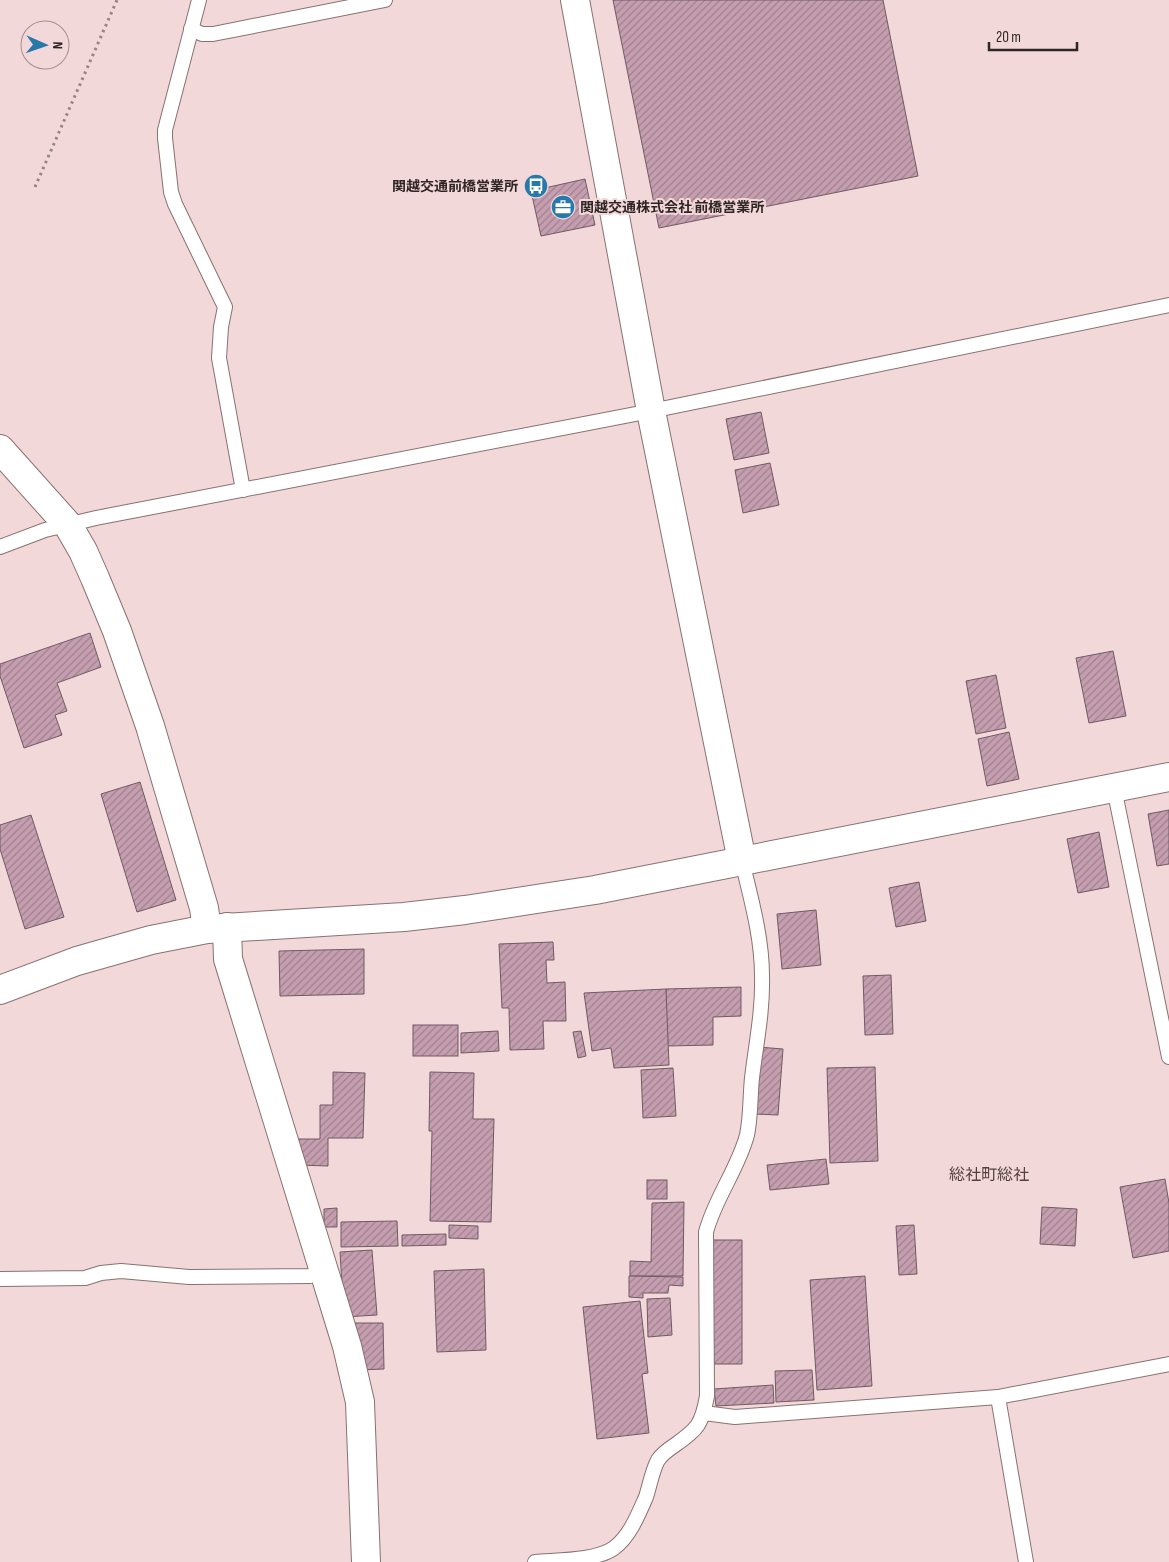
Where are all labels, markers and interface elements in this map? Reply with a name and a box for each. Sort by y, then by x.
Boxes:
north arrow [20,20,70,70]
scale bar [989,20,1076,52]
text: 20 m [996,28,1021,47]
text: N [49,41,66,49]
bus stop icon: 関越交通前橋営業所 [523,173,549,199]
place label: 関越交通前橋営業所 [392,178,518,195]
office icon: 関越交通株式会社 前橋営業所 [550,194,576,220]
place label: 関越交通株式会社 前橋営業所 [580,199,764,216]
district label: 総社町総社 [949,1166,1029,1185]

